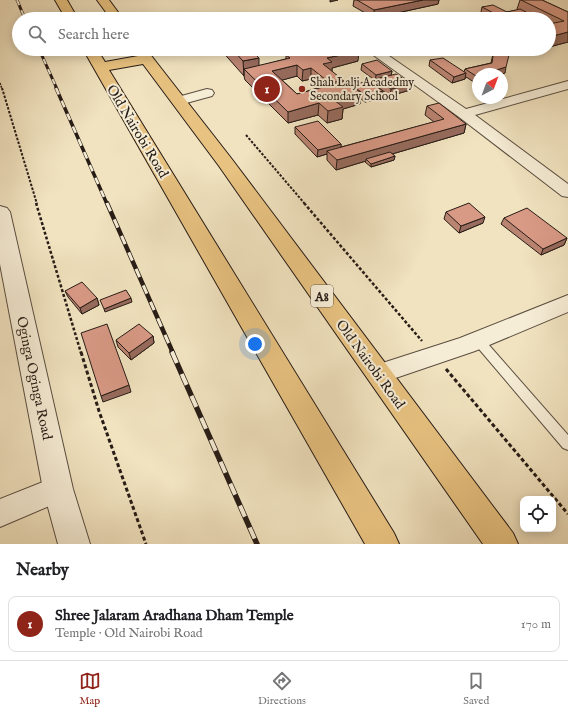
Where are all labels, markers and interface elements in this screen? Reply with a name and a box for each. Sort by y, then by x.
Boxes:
search box [12,12,556,56]
icon: search [26,23,48,45]
text: Search here [58,25,129,44]
north arrow [472,68,508,104]
pin: 1 [254,74,280,104]
place label: Shah Lalji Acadedmy Secondary School [310,75,414,104]
street label: Old Nairobi Road [102,81,172,182]
marker: Shah Lalji Acadedmy Secondary School [297,84,307,94]
road number: A8 [311,285,333,307]
street label: Oginga Oginga Road [12,315,56,442]
street label: Old Nairobi Road [332,316,409,413]
your location [245,334,265,354]
map controls [520,496,556,532]
button: locate [520,496,556,532]
text: Nearby [16,560,69,581]
text: Shree Jalaram Aradhana Dham Temple [55,606,294,625]
text: 1 [28,616,32,633]
text: 170 m [521,616,551,633]
text: Temple · Old Nairobi Road [55,625,203,642]
tab: Map [79,670,101,708]
tab: Directions [258,670,306,708]
tab: Saved [463,670,489,708]

